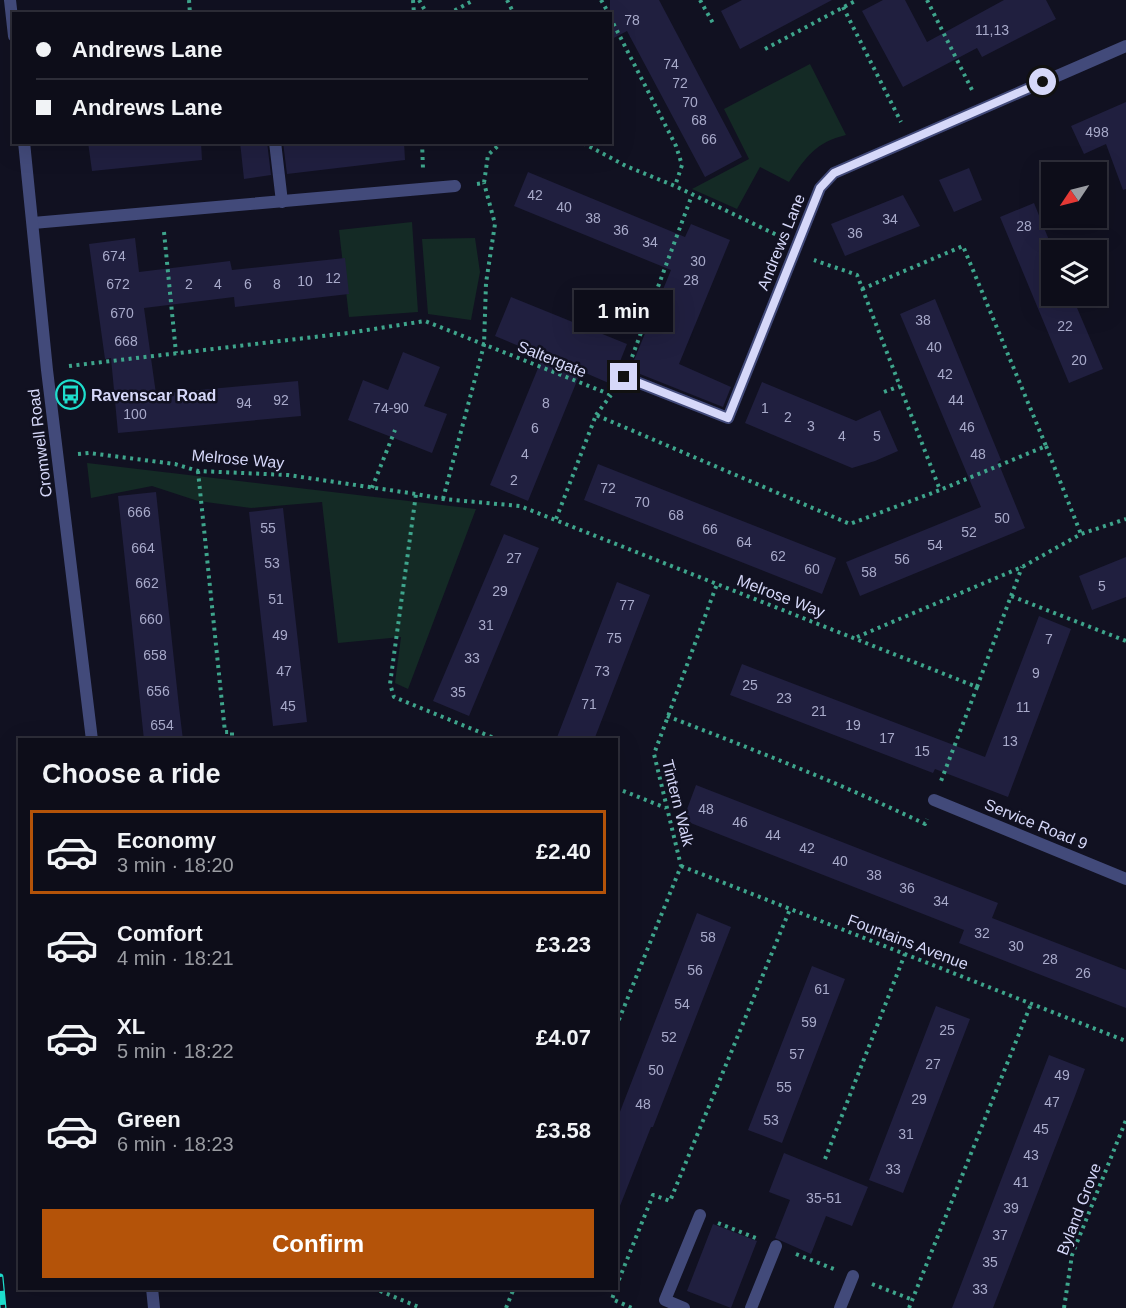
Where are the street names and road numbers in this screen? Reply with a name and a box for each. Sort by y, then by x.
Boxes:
street label: Andrews Lane [754,191,808,293]
street label: Saltergate [515,337,589,381]
street label: Cromwell Road [25,388,55,498]
street label: Melrose Way [191,446,285,472]
street label: Melrose Way [735,571,827,621]
street label: Tintern Walk [659,758,697,849]
street label: Service Road 9 [982,796,1090,852]
street label: Fountains Avenue [845,911,971,973]
street label: Byland Grove [1054,1161,1104,1257]

